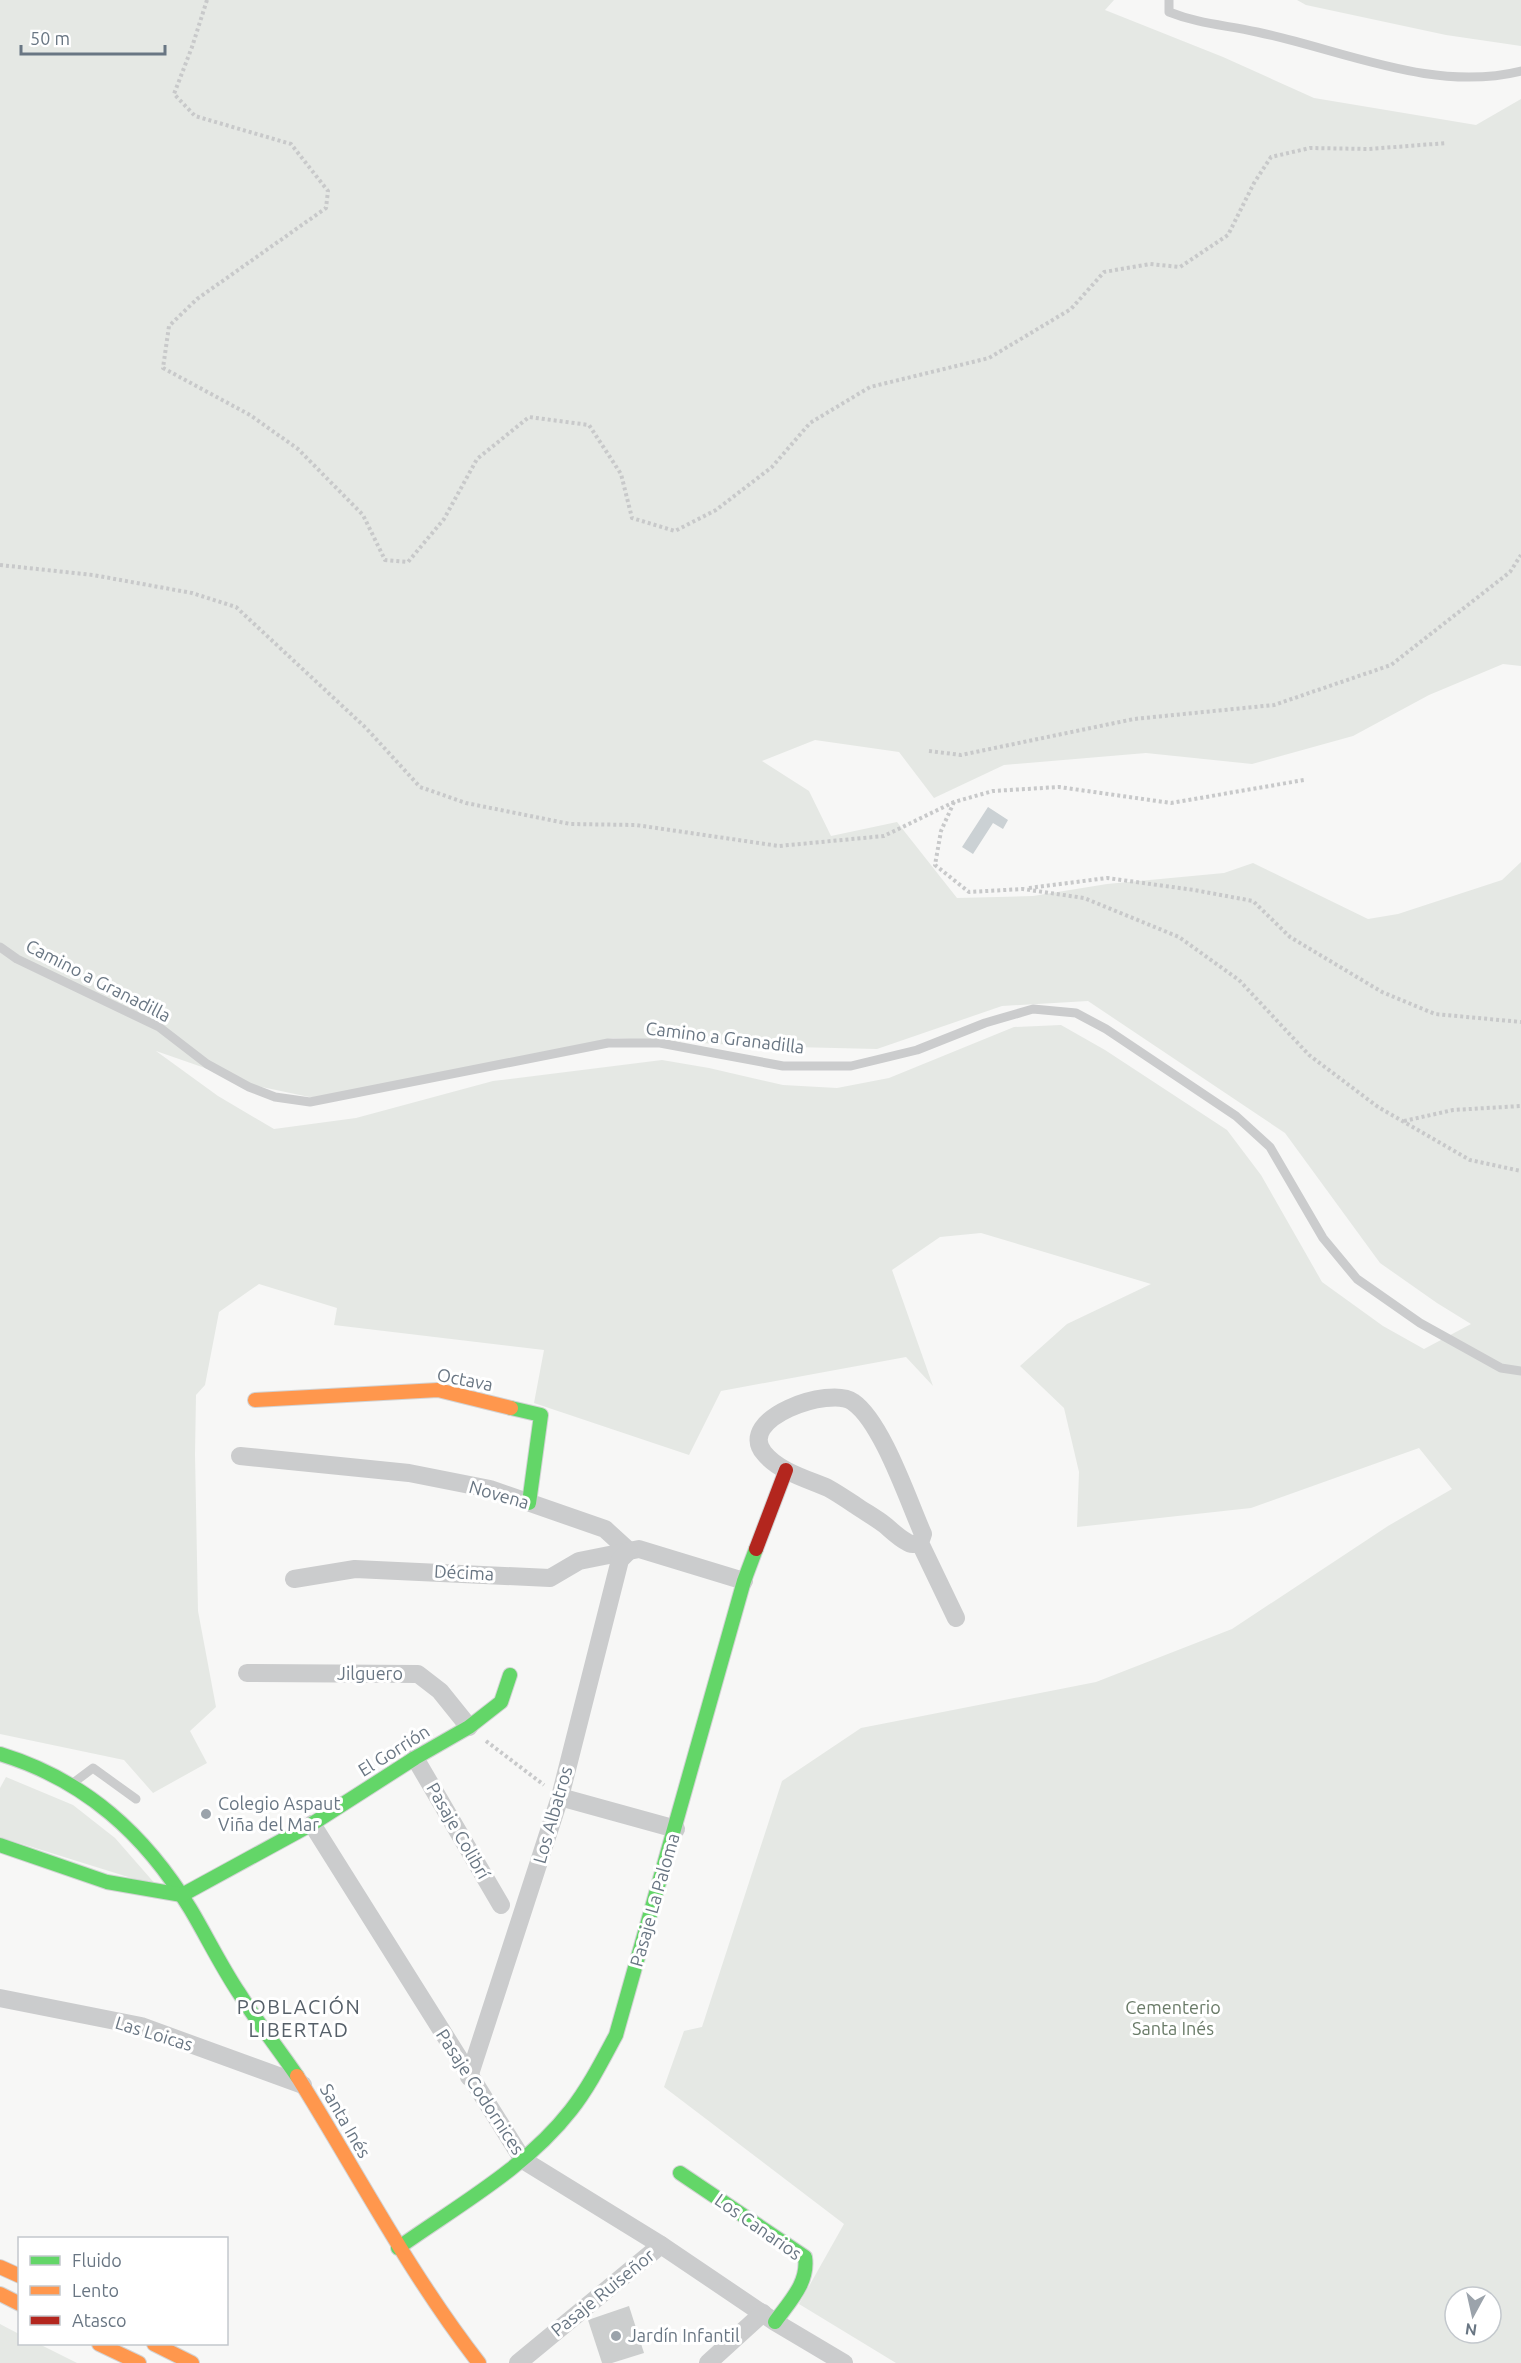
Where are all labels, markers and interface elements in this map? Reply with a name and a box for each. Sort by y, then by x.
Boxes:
scale bar [21,18,165,56]
text: 50 m [30,28,70,48]
street label: Camino a Granadilla [23,935,174,1025]
street label: Camino a Granadilla [645,1017,806,1057]
street label: Octava [435,1364,495,1394]
street label: Novena [467,1476,532,1512]
street label: Décima [433,1560,495,1584]
street label: Jilguero [337,1663,403,1683]
street label: El Gorrión [354,1720,433,1780]
street label: Los Albatros [529,1764,575,1866]
street label: Pasaje Colibrí [423,1779,495,1883]
place label: Colegio Aspaut Viña del Mar [218,1793,340,1834]
marker: Colegio Aspaut Viña del Mar [199,1807,213,1821]
street label: Pasaje La Paloma [625,1831,683,1969]
district label: POBLACIÓN LIBERTAD [237,1995,361,2041]
park label: Cementerio Santa Inés [1125,1997,1221,2038]
street label: Las Loicas [113,2012,196,2054]
street label: Pasaje Codornices [433,2025,529,2158]
street label: Santa Inés [317,2080,375,2161]
street label: Los Canarios [711,2189,806,2263]
legend [18,2237,228,2345]
street label: Pasaje Ruiseñor [547,2245,658,2340]
text: Fluido [72,2250,122,2270]
text: Lento [72,2280,119,2300]
north arrow [1443,2285,1503,2345]
text: Atasco [72,2310,127,2330]
text: N [1464,2320,1478,2340]
place label: Jardín Infantil [628,2325,740,2345]
marker: Jardín Infantil [609,2329,623,2343]

